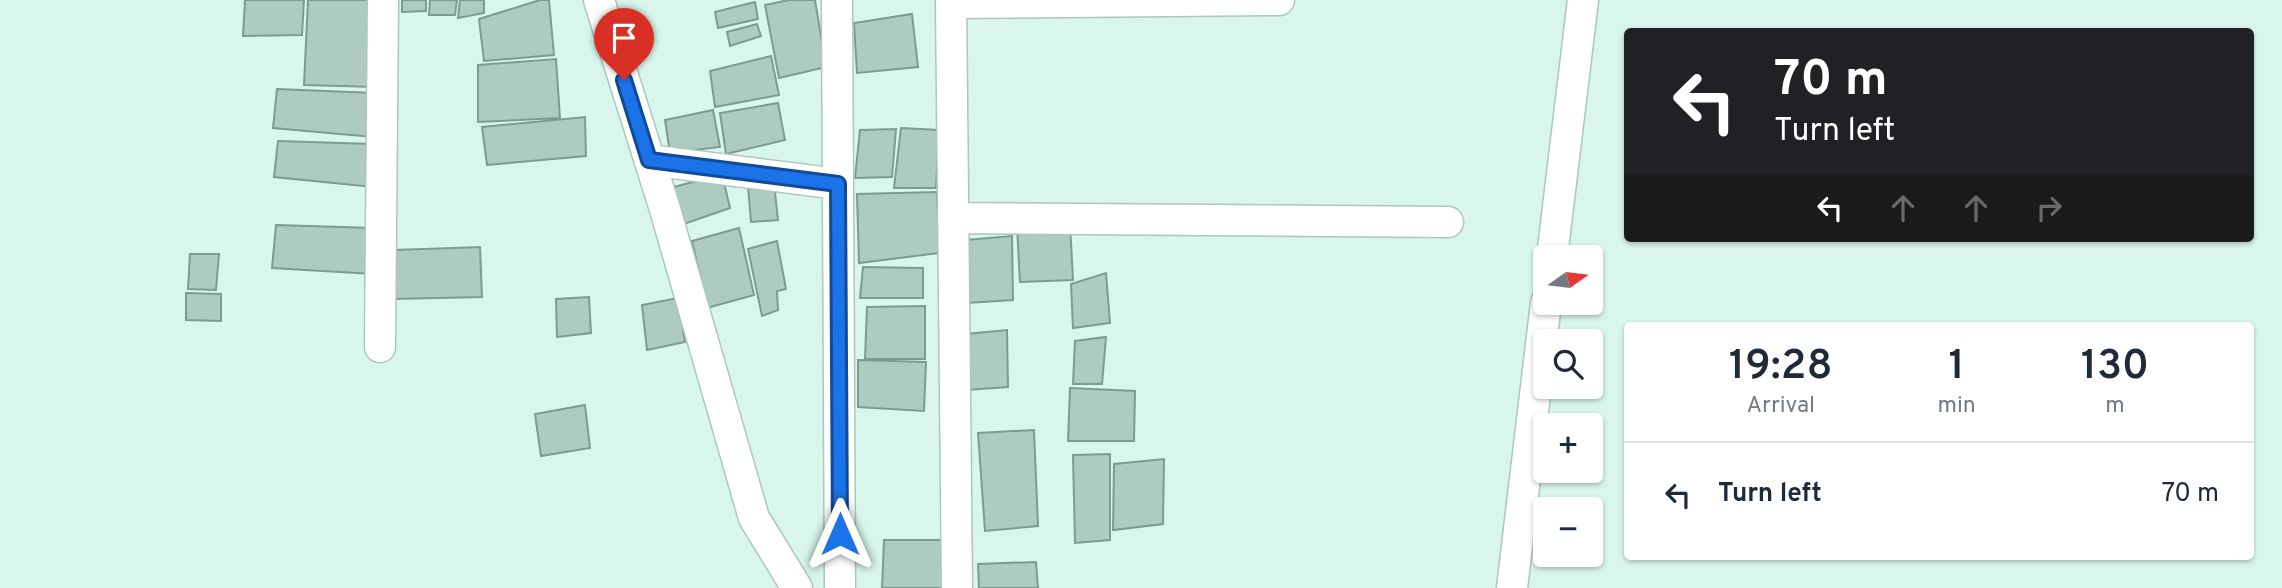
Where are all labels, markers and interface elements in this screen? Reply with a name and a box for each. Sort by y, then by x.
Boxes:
pin [594,8,654,80]
icon: arrive [605,19,643,57]
text: 70 m [1774,51,1888,113]
icon: left [1659,56,1750,147]
text: Turn left [1774,112,1895,152]
icon: left [1811,189,1849,227]
icon: ahead [1884,189,1922,227]
icon: ahead [1957,189,1995,227]
icon: right [2030,189,2068,227]
north arrow [1533,245,1603,315]
map controls [1533,245,1603,567]
button: search [1533,329,1603,399]
text: 19:28 [1729,341,1833,394]
text: 1 [1948,341,1965,394]
text: 130 [2081,341,2149,394]
text: Arrival [1746,392,1815,421]
text: min [1938,392,1976,421]
text: m [2105,392,2125,421]
button: + [1533,413,1603,483]
icon: left [1659,476,1697,514]
text: Turn left [1718,478,1822,511]
text: 70 m [2161,478,2219,511]
position arrow [803,497,877,571]
button: − [1533,497,1603,567]

